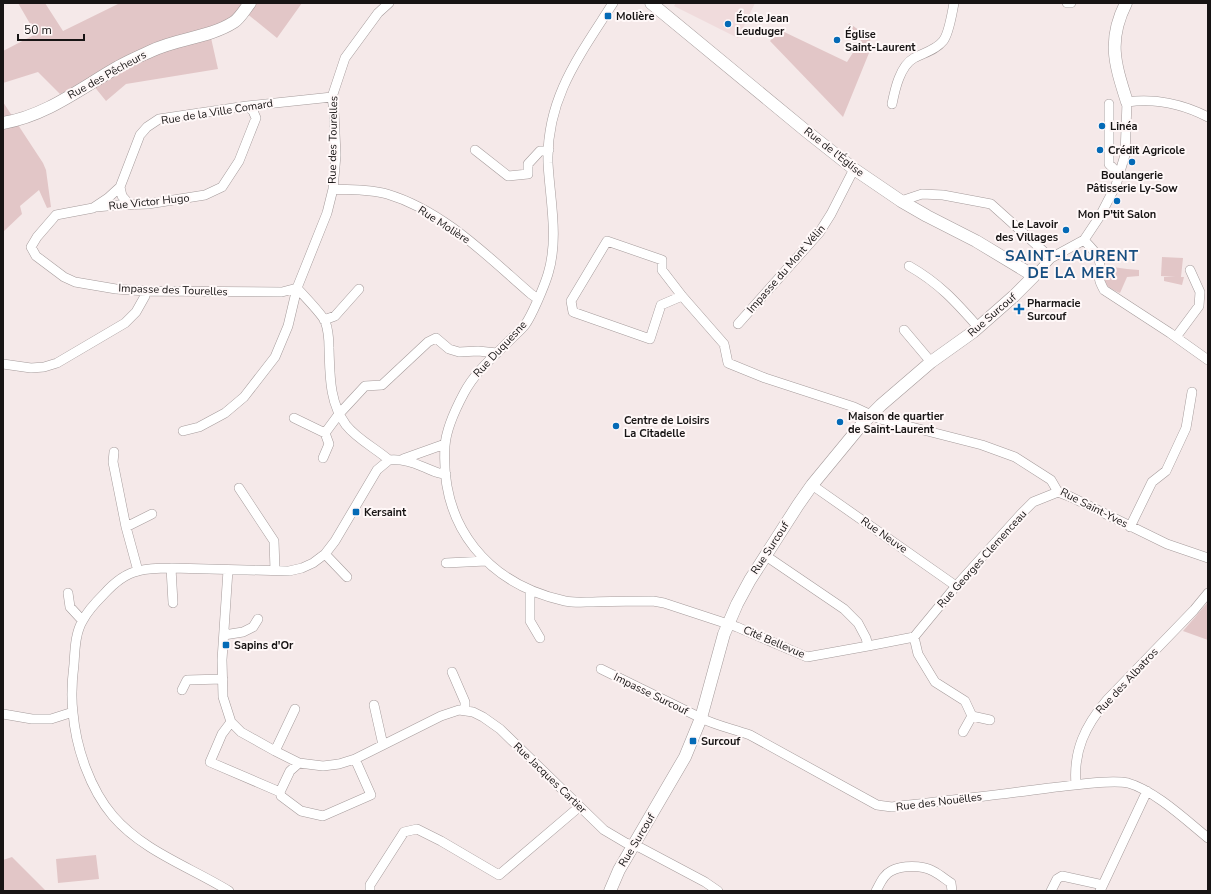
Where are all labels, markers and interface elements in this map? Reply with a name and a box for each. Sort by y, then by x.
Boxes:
place label: Molière [616,9,654,24]
place label: École Jean Leuduger [736,10,789,39]
marker: Molière [603,11,613,21]
scale bar [18,16,84,42]
marker: École Jean Leuduger [723,19,733,29]
text: 50 m [24,22,52,38]
place label: Église Saint-Laurent [845,26,916,55]
marker: Église Saint-Laurent [832,35,842,45]
street label: Rue des Pêcheurs [65,47,149,103]
street label: Rue de la Ville Comard [160,96,274,128]
street label: Rue des Tourelles [325,96,341,184]
place label: Linéa [1110,119,1137,134]
marker: Linéa [1097,121,1107,131]
street label: Rue de l'Église [801,123,868,180]
place label: Crédit Agricole [1108,143,1185,158]
marker: Crédit Agricole [1095,145,1105,155]
marker: Boulangerie Pâtisserie Ly-Sow [1127,157,1137,167]
place label: Boulangerie Pâtisserie Ly-Sow [1086,168,1178,196]
street label: Rue Victor Hugo [108,190,190,214]
marker: Mon P'tit Salon [1112,196,1122,206]
street label: Rue Molière [415,203,473,247]
place label: Mon P'tit Salon [1078,207,1156,222]
place label: Le Lavoir des Villages [995,217,1059,245]
street label: Impasse du Mont Vélin [743,222,829,316]
marker: Le Lavoir des Villages [1061,225,1071,235]
district label: SAINT-LAURENT DE LA MER [1005,246,1139,283]
street label: Impasse des Tourelles [118,281,228,299]
street label: Rue Surcouf [964,289,1020,340]
place label: Pharmacie Surcouf [1027,296,1081,324]
marker: Pharmacie Surcouf [1014,304,1024,314]
street label: Rue Duquesne [470,317,530,381]
place label: Maison de quartier de Saint-Laurent [848,409,945,437]
place label: Centre de Loisirs La Citadelle [624,413,709,441]
marker: Maison de quartier de Saint-Laurent [835,417,845,427]
marker: Centre de Loisirs La Citadelle [611,421,621,431]
street label: Rue Saint-Yves [1058,485,1130,531]
place label: Kersaint [364,505,407,520]
marker: Kersaint [351,507,361,517]
street label: Rue Georges Clemenceau [934,507,1030,611]
street label: Rue Neuve [858,513,910,557]
street label: Rue Surcouf [747,518,793,577]
street label: Cité Bellevue [741,622,807,662]
place label: Sapins d'Or [234,638,294,653]
marker: Sapins d'Or [221,640,231,650]
street label: Rue des Albatros [1092,645,1162,717]
street label: Impasse Surcouf [611,669,691,719]
place label: Surcouf [701,734,741,749]
marker: Surcouf [688,736,698,746]
street label: Rue Jacques Cartier [510,739,590,817]
street label: Rue des Nouëlles [895,789,983,815]
street label: Rue Surcouf [615,810,659,870]

